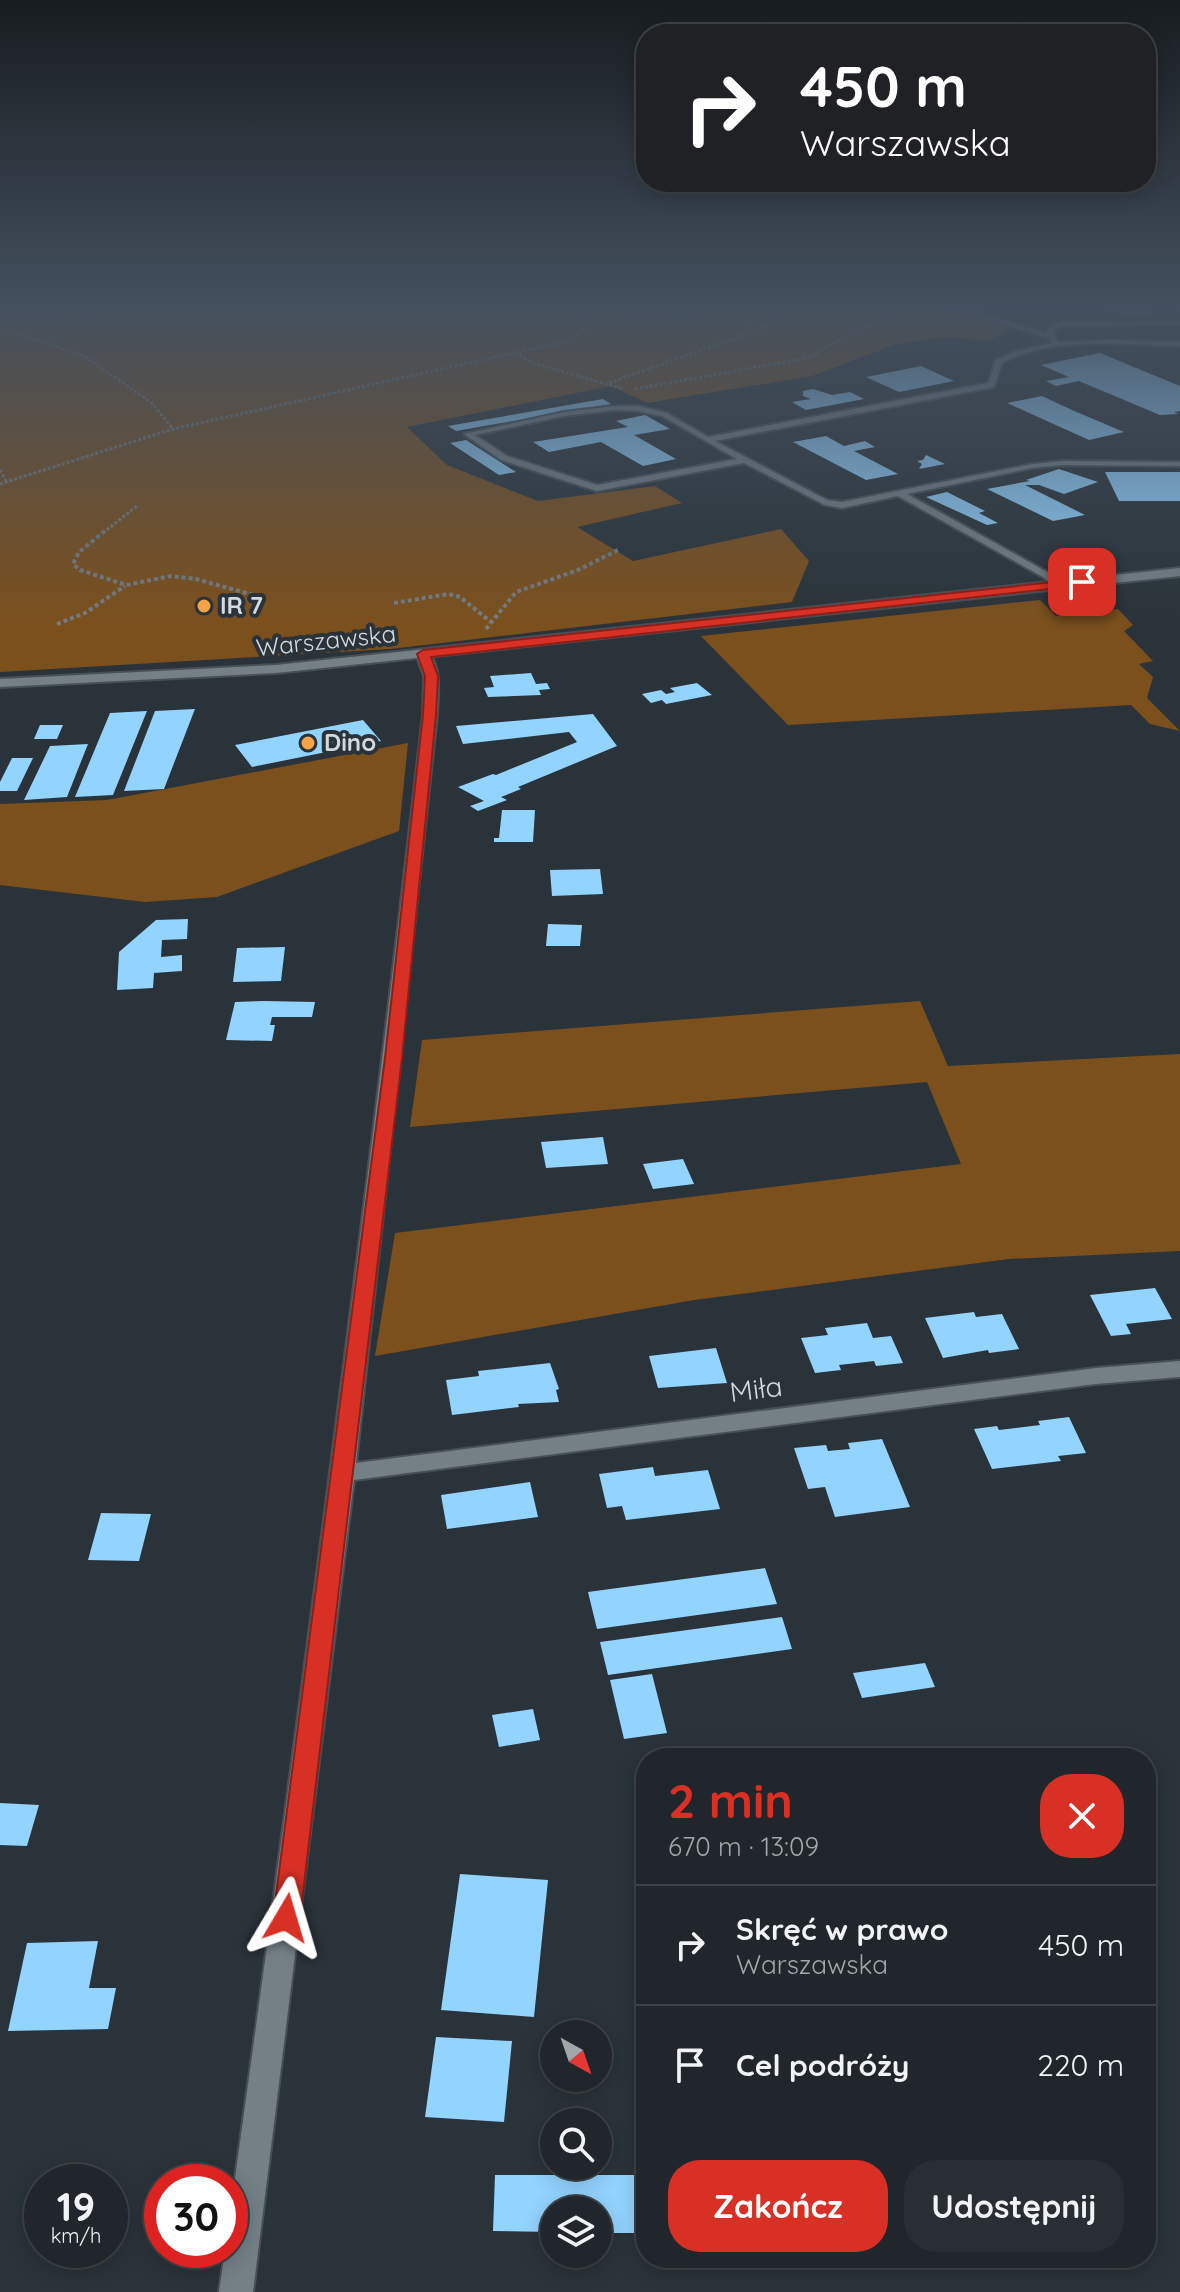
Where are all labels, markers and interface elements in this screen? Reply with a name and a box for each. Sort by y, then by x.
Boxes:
text: 450 m [800,51,967,121]
icon: right [668,56,772,160]
text: Warszawska [800,120,1011,165]
pin [1048,548,1116,616]
icon: arrive [1060,560,1104,604]
place label: IR 7 [220,590,263,620]
marker: IR 7 [195,597,213,615]
street label: Warszawska [255,618,397,662]
place label: Dino [324,727,376,757]
marker: Dino [299,734,317,752]
street label: Miła [728,1368,784,1409]
text: 2 min [668,1770,793,1830]
button: close [1040,1774,1124,1858]
text: 670 m · 13:09 [668,1830,819,1863]
position arrow [244,1876,328,1960]
text: Skręć w prawo [736,1910,948,1948]
icon: right [668,1923,712,1967]
text: 450 m [1038,1926,1124,1964]
text: Warszawska [736,1948,888,1981]
north arrow [540,2020,612,2092]
map controls [540,2020,612,2268]
icon: arrive [668,2043,712,2087]
text: Cel podróży [736,2046,909,2084]
text: 220 m [1037,2046,1124,2084]
button: search [540,2108,612,2180]
button: Zakończ [668,2160,888,2252]
button: Udostępnij [904,2160,1124,2252]
speed limit sign: 30 [144,2164,248,2268]
text: 19 [57,2181,95,2231]
button: layers [540,2196,612,2268]
text: km/h [51,2223,101,2248]

